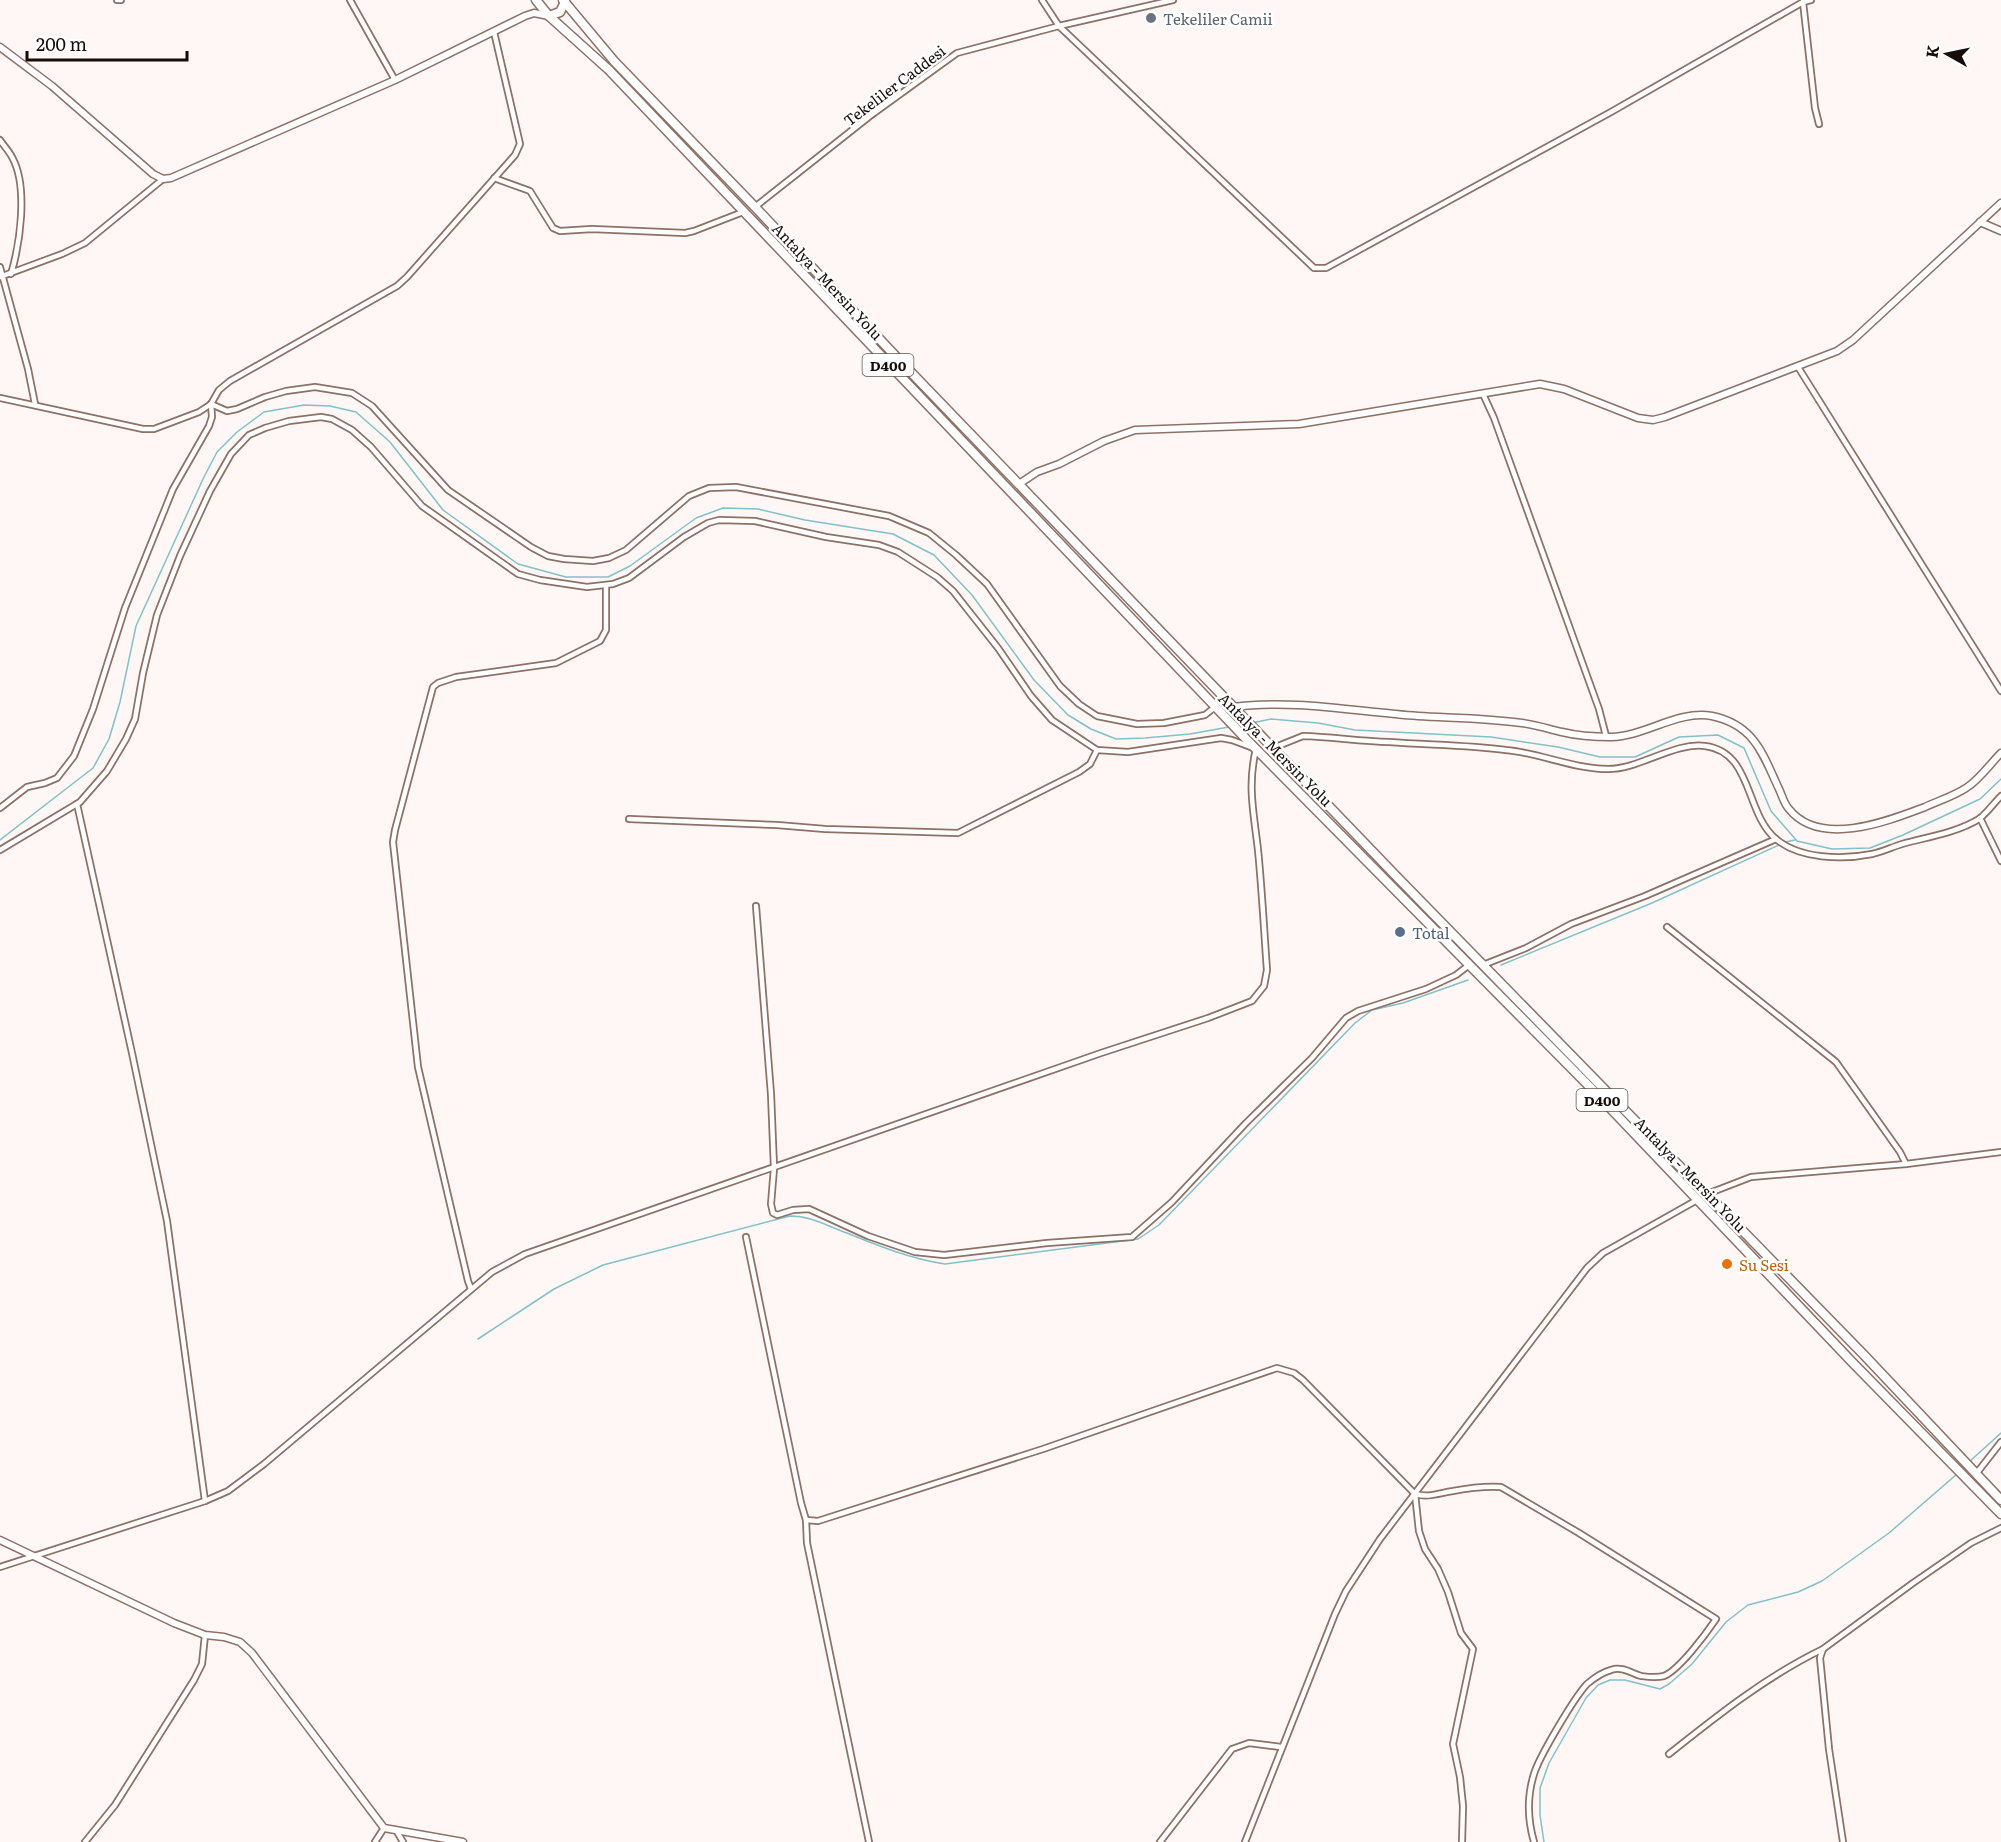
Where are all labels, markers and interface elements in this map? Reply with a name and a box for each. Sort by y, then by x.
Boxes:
place label: Tekeliler Camii [1163,7,1273,30]
marker: Tekeliler Camii [1144,11,1158,25]
scale bar [27,24,188,62]
north arrow [1917,24,1977,84]
text: 200 m [36,30,87,57]
street label: Tekeliler Caddesi [838,39,950,131]
text: K [1918,43,1944,60]
street label: Antalya - Mersin Yolu [767,217,889,345]
road number: D400 [862,354,914,376]
street label: Antalya - Mersin Yolu [1214,687,1339,812]
place label: Total [1412,921,1450,944]
marker: Total [1393,925,1407,939]
road number: D400 [1576,1089,1628,1111]
street label: Antalya - Mersin Yolu [1630,1111,1753,1237]
place label: Su Sesi [1739,1253,1789,1276]
marker: Su Sesi [1720,1257,1734,1271]

